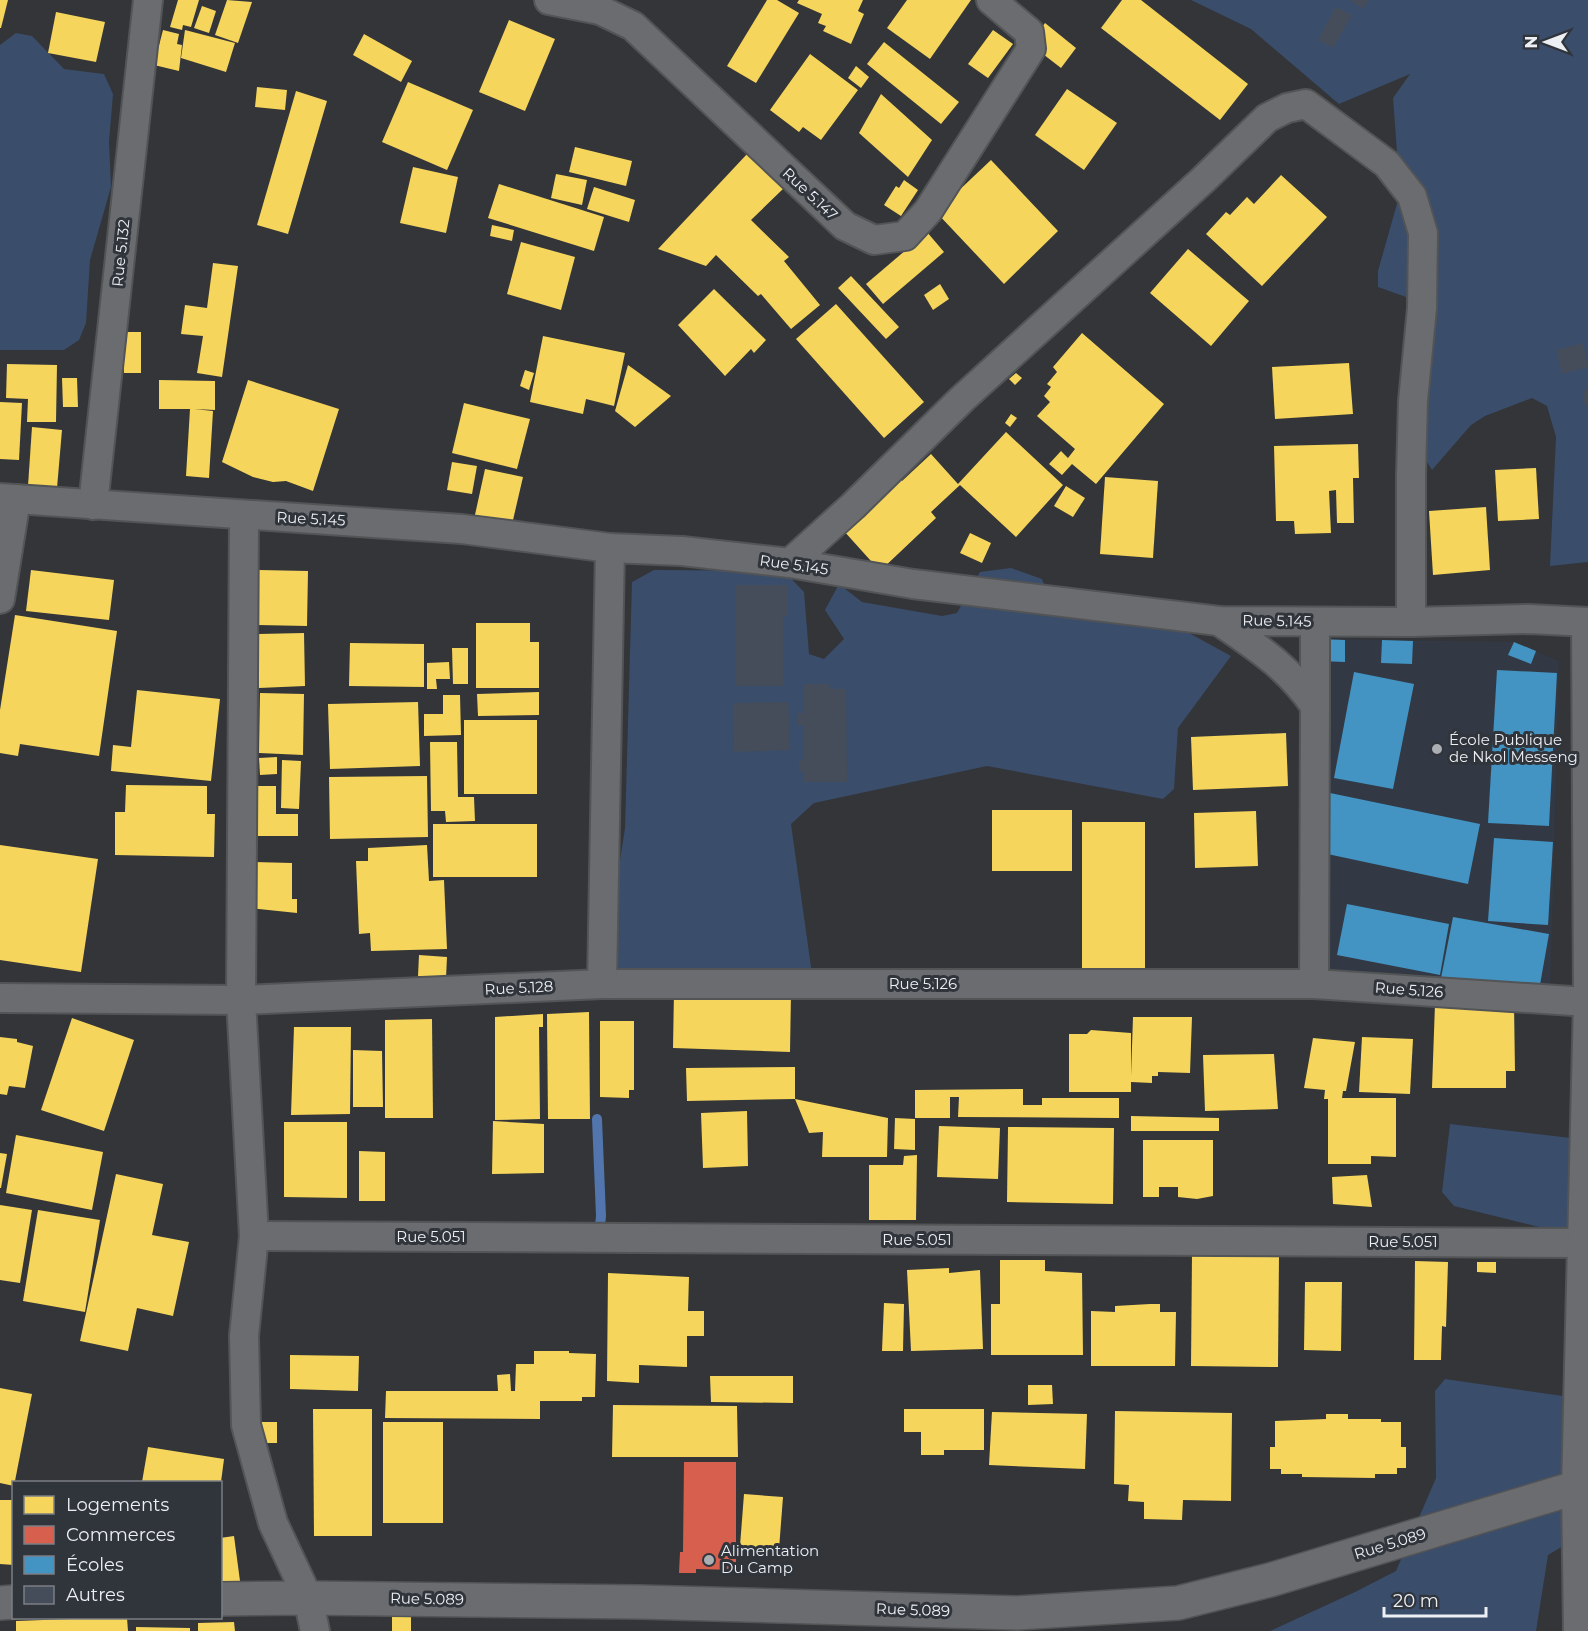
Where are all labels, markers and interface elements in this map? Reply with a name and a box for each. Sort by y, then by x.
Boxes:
north arrow [1516,12,1576,72]
text: N [1522,36,1541,48]
street label: Rue 5.147 [779,163,842,224]
street label: Rue 5.132 [108,218,133,288]
street label: Rue 5.145 [276,507,346,530]
street label: Rue 5.145 [758,550,830,579]
street label: Rue 5.145 [1242,610,1312,631]
place label: École Publique de Nkol Messeng [1449,730,1578,766]
marker: École Publique de Nkol Messeng [1430,742,1444,756]
street label: Rue 5.126 [889,974,957,993]
street label: Rue 5.128 [484,976,554,999]
street label: Rue 5.126 [1374,978,1444,1001]
street label: Rue 5.051 [396,1227,466,1246]
street label: Rue 5.051 [882,1230,952,1249]
street label: Rue 5.051 [1368,1232,1438,1251]
legend [12,1481,222,1619]
text: Logements [66,1494,169,1516]
text: Commerces [66,1524,176,1546]
street label: Rue 5.089 [1352,1524,1428,1563]
place label: Alimentation Du Camp [721,1541,819,1577]
marker: Alimentation Du Camp [702,1553,716,1567]
text: Écoles [66,1554,124,1576]
scale bar [1384,1580,1486,1618]
text: Autres [66,1584,125,1606]
street label: Rue 5.089 [390,1588,464,1609]
text: 20 m [1393,1590,1439,1612]
street label: Rue 5.089 [876,1599,950,1620]

